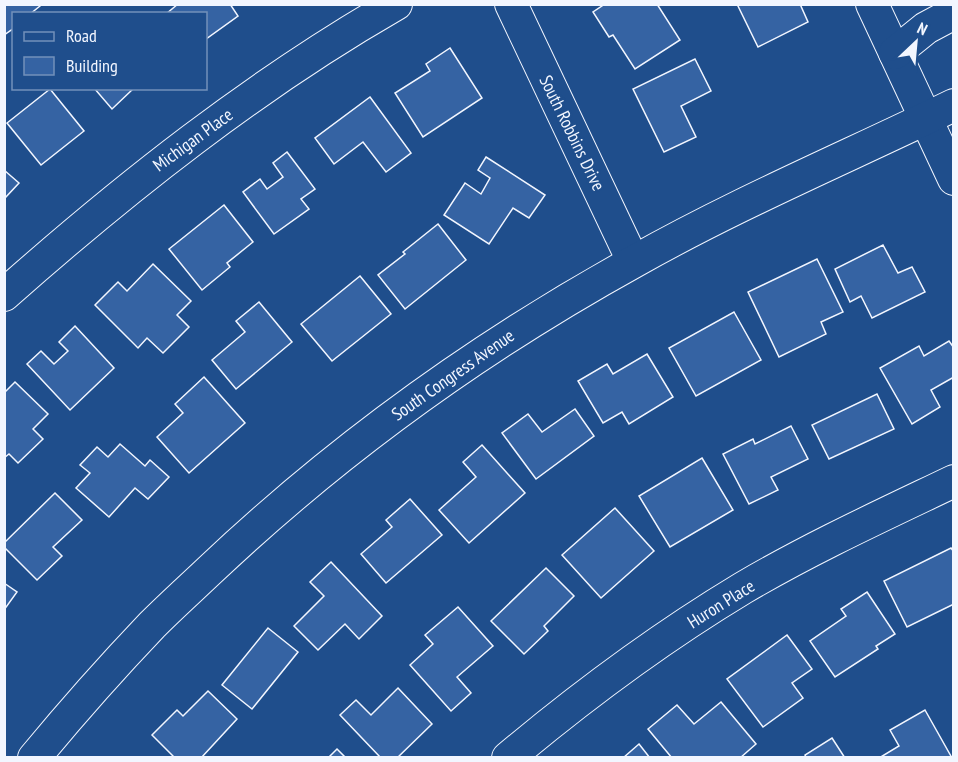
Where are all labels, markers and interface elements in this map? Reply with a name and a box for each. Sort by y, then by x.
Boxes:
legend [12,12,207,90]
north arrow [886,12,946,72]
text: N [914,18,931,39]
text: Road [66,24,97,47]
text: Building [66,54,118,77]
street label: South Robbins Drive [535,71,610,194]
street label: Michigan Place [148,103,237,176]
street label: South Congress Avenue [387,324,519,425]
street label: Huron Place [683,574,759,633]

